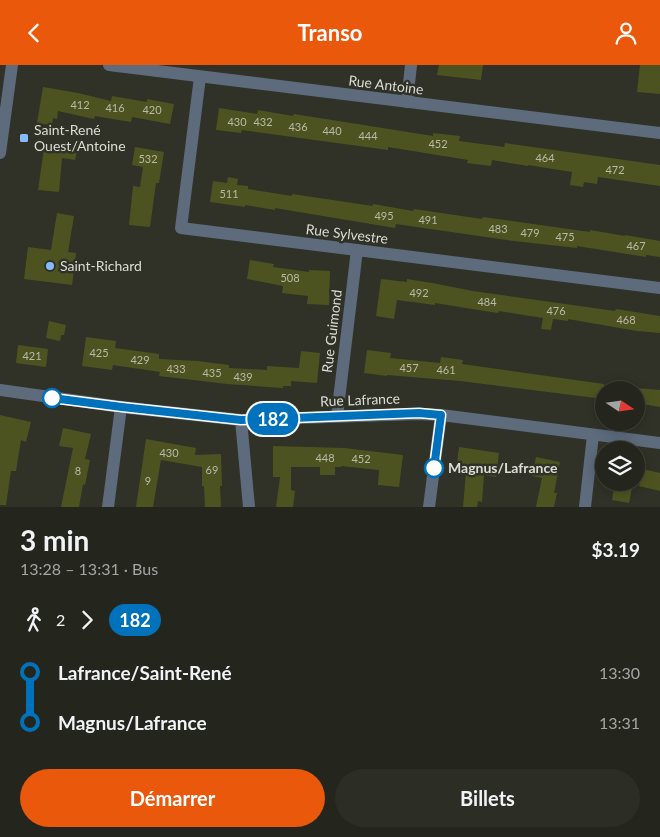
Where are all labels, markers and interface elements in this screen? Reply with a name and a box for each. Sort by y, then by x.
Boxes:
icon: back [20,19,48,47]
text: Transo [298,19,362,46]
icon: person [612,19,640,47]
street label: Rue Antoine [348,71,425,98]
house number: 412 [70,98,90,111]
house number: 416 [105,101,125,114]
house number: 420 [142,103,162,116]
house number: 430 [227,115,247,128]
house number: 432 [253,115,273,128]
house number: 436 [288,120,308,133]
place label: Saint-René Ouest/Antoine [34,121,126,154]
house number: 440 [322,124,342,137]
house number: 444 [358,129,378,142]
marker: Saint-René Ouest/Antoine [18,132,30,144]
house number: 452 [428,137,448,150]
house number: 464 [535,151,555,164]
house number: 532 [138,152,158,165]
house number: 472 [605,163,625,176]
house number: 511 [219,187,239,200]
house number: 495 [374,209,394,222]
house number: 491 [418,213,438,226]
street label: Rue Sylvestre [305,220,389,247]
house number: 483 [488,222,508,235]
house number: 479 [520,226,540,239]
house number: 475 [555,230,575,243]
house number: 467 [626,239,646,252]
place label: Saint-Richard [60,257,142,274]
marker: Saint-Richard [44,260,56,272]
house number: 508 [280,271,300,284]
house number: 492 [409,286,429,299]
street label: Rue Guimond [318,288,345,373]
house number: 484 [477,295,497,308]
house number: 476 [546,304,566,317]
house number: 468 [616,313,636,326]
house number: 425 [89,346,109,359]
house number: 421 [22,349,42,362]
house number: 429 [130,353,150,366]
house number: 457 [399,361,419,374]
house number: 433 [166,362,186,375]
house number: 461 [436,363,456,376]
house number: 435 [202,366,222,379]
house number: 439 [233,370,253,383]
north arrow [595,381,645,431]
map controls [595,381,645,491]
unlabelled marker [42,388,62,408]
street label: Rue Lafrance [320,390,400,409]
line badge: 182 [244,403,302,435]
text: 182 [257,408,289,430]
button: layers [595,441,645,491]
house number: 430 [159,446,179,459]
house number: 448 [315,451,335,464]
house number: 452 [351,452,371,465]
marker: Magnus/Lafrance [424,458,444,478]
place label: Magnus/Lafrance [448,459,558,476]
house number: 69 [206,463,218,476]
house number: 8 [75,464,81,477]
house number: 9 [145,474,151,487]
text: 3 min [20,523,89,557]
text: $3.19 [591,538,640,561]
text: 13:28 – 13:31 · Bus [20,559,158,578]
icon: walk [20,606,48,634]
icon: forward [73,606,101,634]
text: 182 [119,609,151,631]
text: 2 [56,610,65,629]
text: Lafrance/Saint-René [58,661,232,684]
text: 13:30 [599,663,640,682]
text: Magnus/Lafrance [58,711,207,734]
text: 13:31 [599,713,640,732]
button: Démarrer [20,769,325,827]
button: Billets [335,769,640,827]

